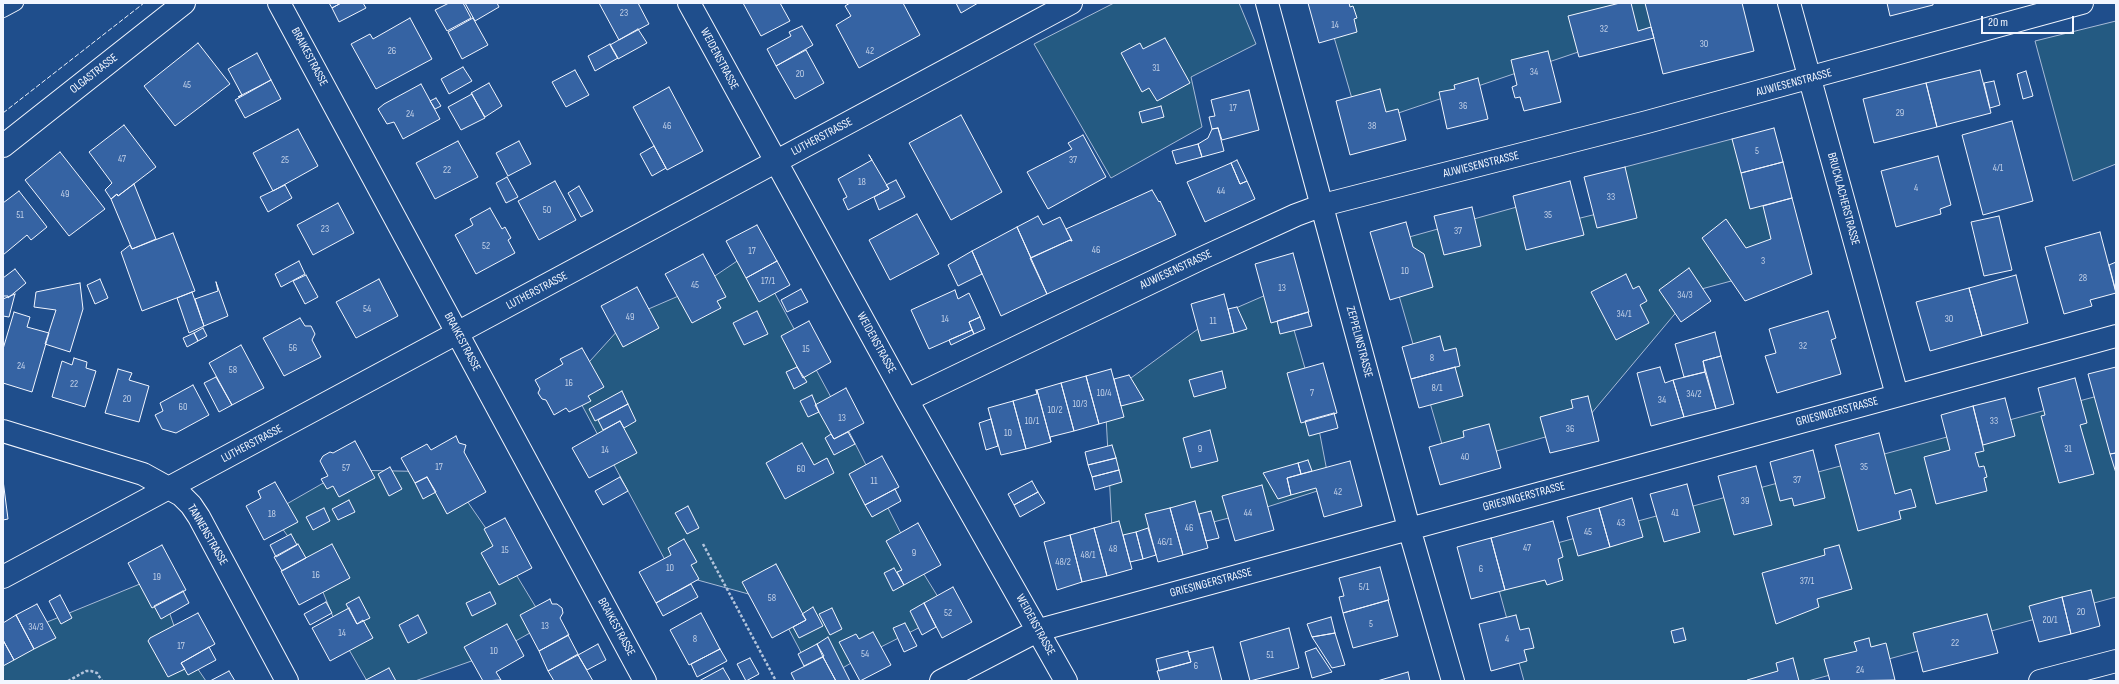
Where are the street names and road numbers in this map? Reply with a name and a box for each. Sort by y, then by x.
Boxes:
street label: BRAIKESTRASSE [288,25,330,89]
street label: WEIDENSTRASSE [697,26,741,92]
street label: OLGASTRASSE [67,51,121,97]
street label: AUWIESENSTRASSE [1755,66,1833,100]
street label: LUTHERSTRASSE [789,115,855,159]
street label: AUWIESENSTRASSE [1441,149,1521,181]
street label: BRUCKLACHERSTRASSE [1824,151,1862,247]
street label: AUWIESENSTRASSE [1138,247,1214,293]
street label: LUTHERSTRASSE [504,269,570,313]
street label: ZEPPELINSTRASSE [1343,305,1375,379]
street label: BRAIKESTRASSE [441,310,483,374]
street label: WEIDENSTRASSE [853,310,899,376]
street label: GRIESINGERSTRASSE [1794,394,1880,430]
street label: LUTHERSTRASSE [219,422,285,466]
street label: GRIESINGERSTRASSE [1481,479,1567,515]
street label: TANNENSTRASSE [184,502,230,568]
street label: GRIESINGERSTRASSE [1168,565,1254,601]
street label: WEIDENSTRASSE [1012,592,1058,658]
street label: BRAIKESTRASSE [594,595,638,659]

